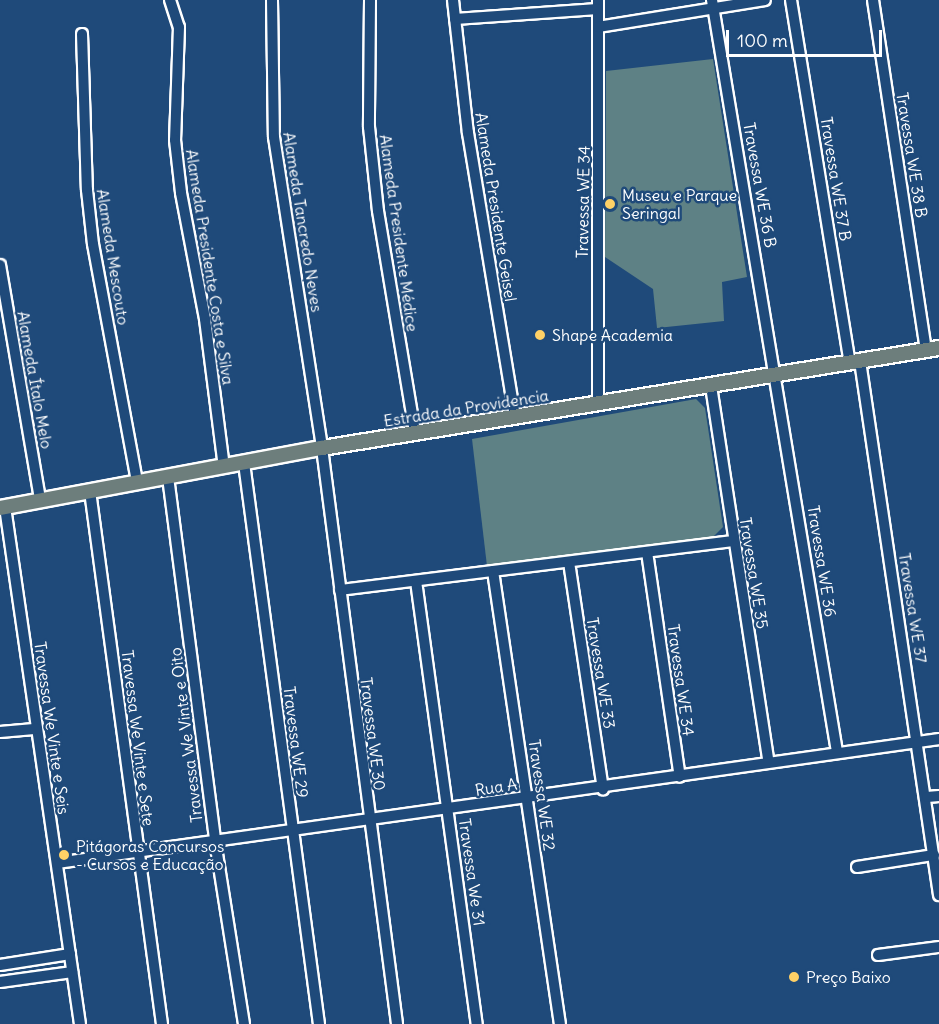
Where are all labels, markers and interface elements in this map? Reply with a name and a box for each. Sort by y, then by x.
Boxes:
scale bar [729,18,885,56]
text: 100 m [737,29,788,52]
street label: Travessa WE 38 B [893,91,931,219]
street label: Alameda Presidente Geisel [472,111,520,303]
street label: Travessa WE 37 B [817,115,855,243]
street label: Travessa WE 36 B [740,121,780,249]
street label: Alameda Tancredo Neves [279,131,327,313]
street label: Alameda Presidente Médice [376,133,422,333]
street label: Travessa WE 34 [572,145,594,259]
street label: Alameda Presidente Costa e Silva [182,148,238,386]
place label: Museu e Parque Seringal [622,185,737,223]
street label: Alameda Mescouto [93,188,133,326]
marker: Museu e Parque Seringal [603,197,617,211]
street label: Alameda Ítalo Melo [13,310,57,450]
place label: Shape Academia [552,325,673,345]
marker: Shape Academia [533,328,547,342]
street label: Estrada da Providencia [382,385,550,431]
street label: Travessa WE 36 [804,504,840,618]
street label: Travessa WE 35 [736,516,772,630]
street label: Travessa WE 37 [895,552,931,664]
street label: Travessa WE 33 [583,616,619,730]
street label: Travessa WE 34 [664,623,698,737]
street label: Travessa We Vinte e Seis [30,640,74,816]
street label: Travessa We Vinte e Oito [166,646,206,824]
street label: Travessa We Vinte e Sete [118,649,158,827]
street label: Travessa WE 30 [357,676,389,792]
street label: Travessa WE 29 [280,685,312,799]
street label: Travessa WE 32 [525,738,559,852]
street label: Rua A [473,774,519,800]
street label: Travessa We 31 [455,817,489,927]
place label: Pitágoras Concursos - Cursos e Educação [76,836,224,874]
marker: Pitágoras Concursos - Cursos e Educação [57,848,71,862]
place label: Preço Baixo [806,967,891,987]
marker: Preço Baixo [787,970,801,984]

